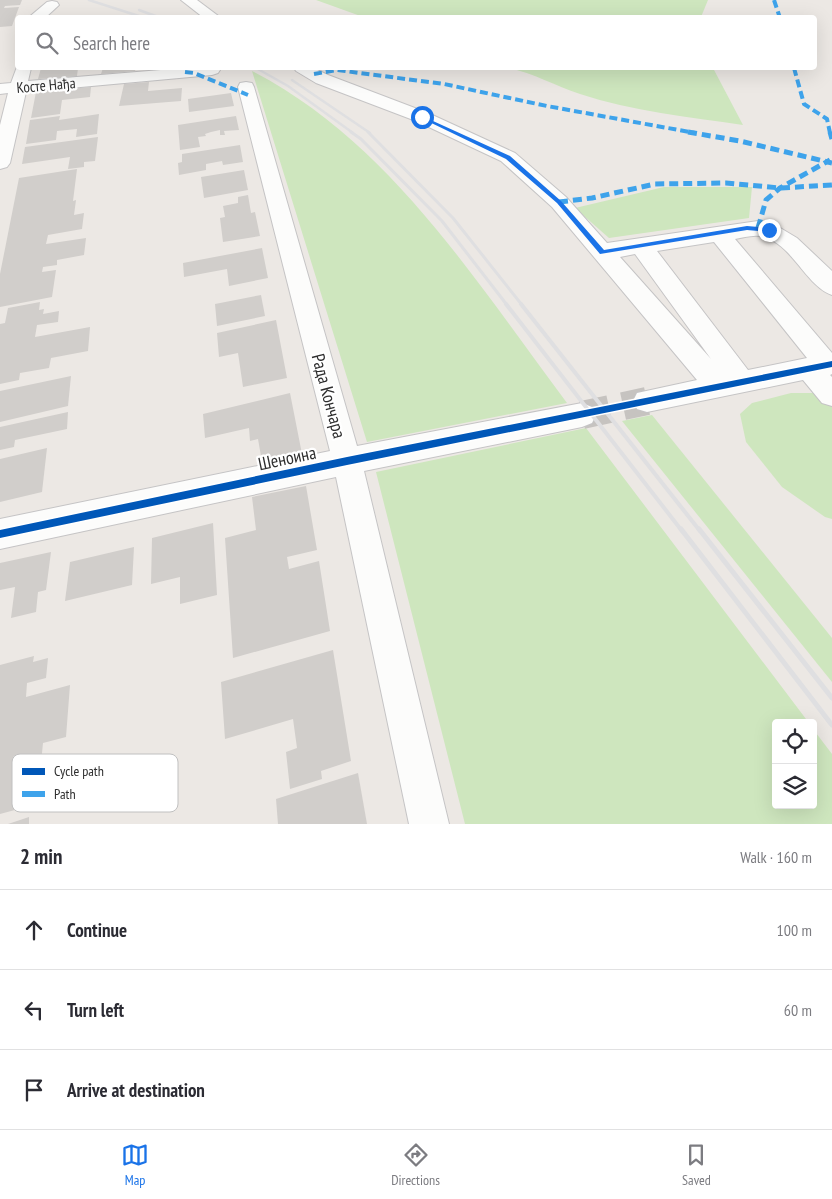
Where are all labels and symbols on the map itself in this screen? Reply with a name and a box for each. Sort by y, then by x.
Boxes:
street label: Косте Нађа [16,73,76,97]
route start [411,106,434,129]
route end [758,219,781,242]
street label: Рада Кончара [307,351,351,441]
street label: Шеноина [256,441,318,475]
legend [12,754,178,812]
text: Cycle path [54,762,104,780]
text: Path [54,785,76,803]

